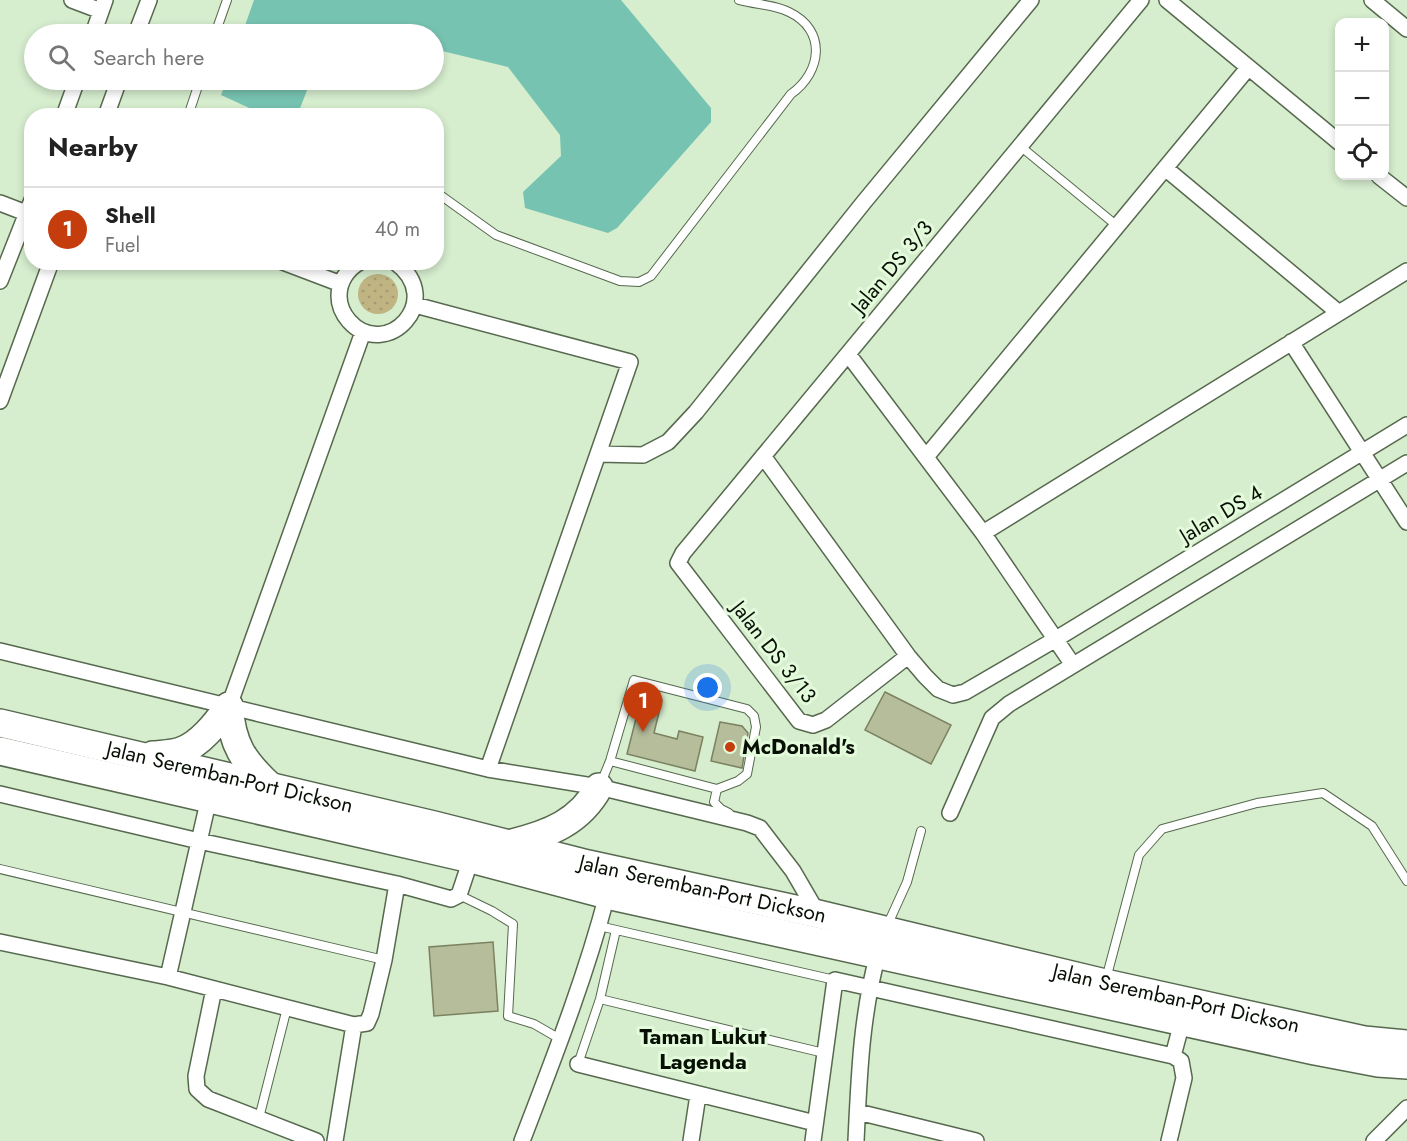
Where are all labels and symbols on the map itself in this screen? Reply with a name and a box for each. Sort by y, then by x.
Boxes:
street label: Jalan DS 3/3 [842,214,940,322]
street label: Jalan DS 4 [1171,478,1268,552]
street label: Jalan DS 3/13 [723,592,823,709]
your location [693,673,722,702]
pin: 1 [624,682,662,732]
place label: McDonald's [742,732,855,762]
street label: Jalan Seremban-Port Dickson [101,733,356,820]
marker: McDonald's [723,740,737,754]
street label: Jalan Seremban-Port Dickson [573,847,829,930]
street label: Jalan Seremban-Port Dickson [1047,955,1303,1040]
district label: Taman Lukut Lagenda [639,1020,767,1077]

